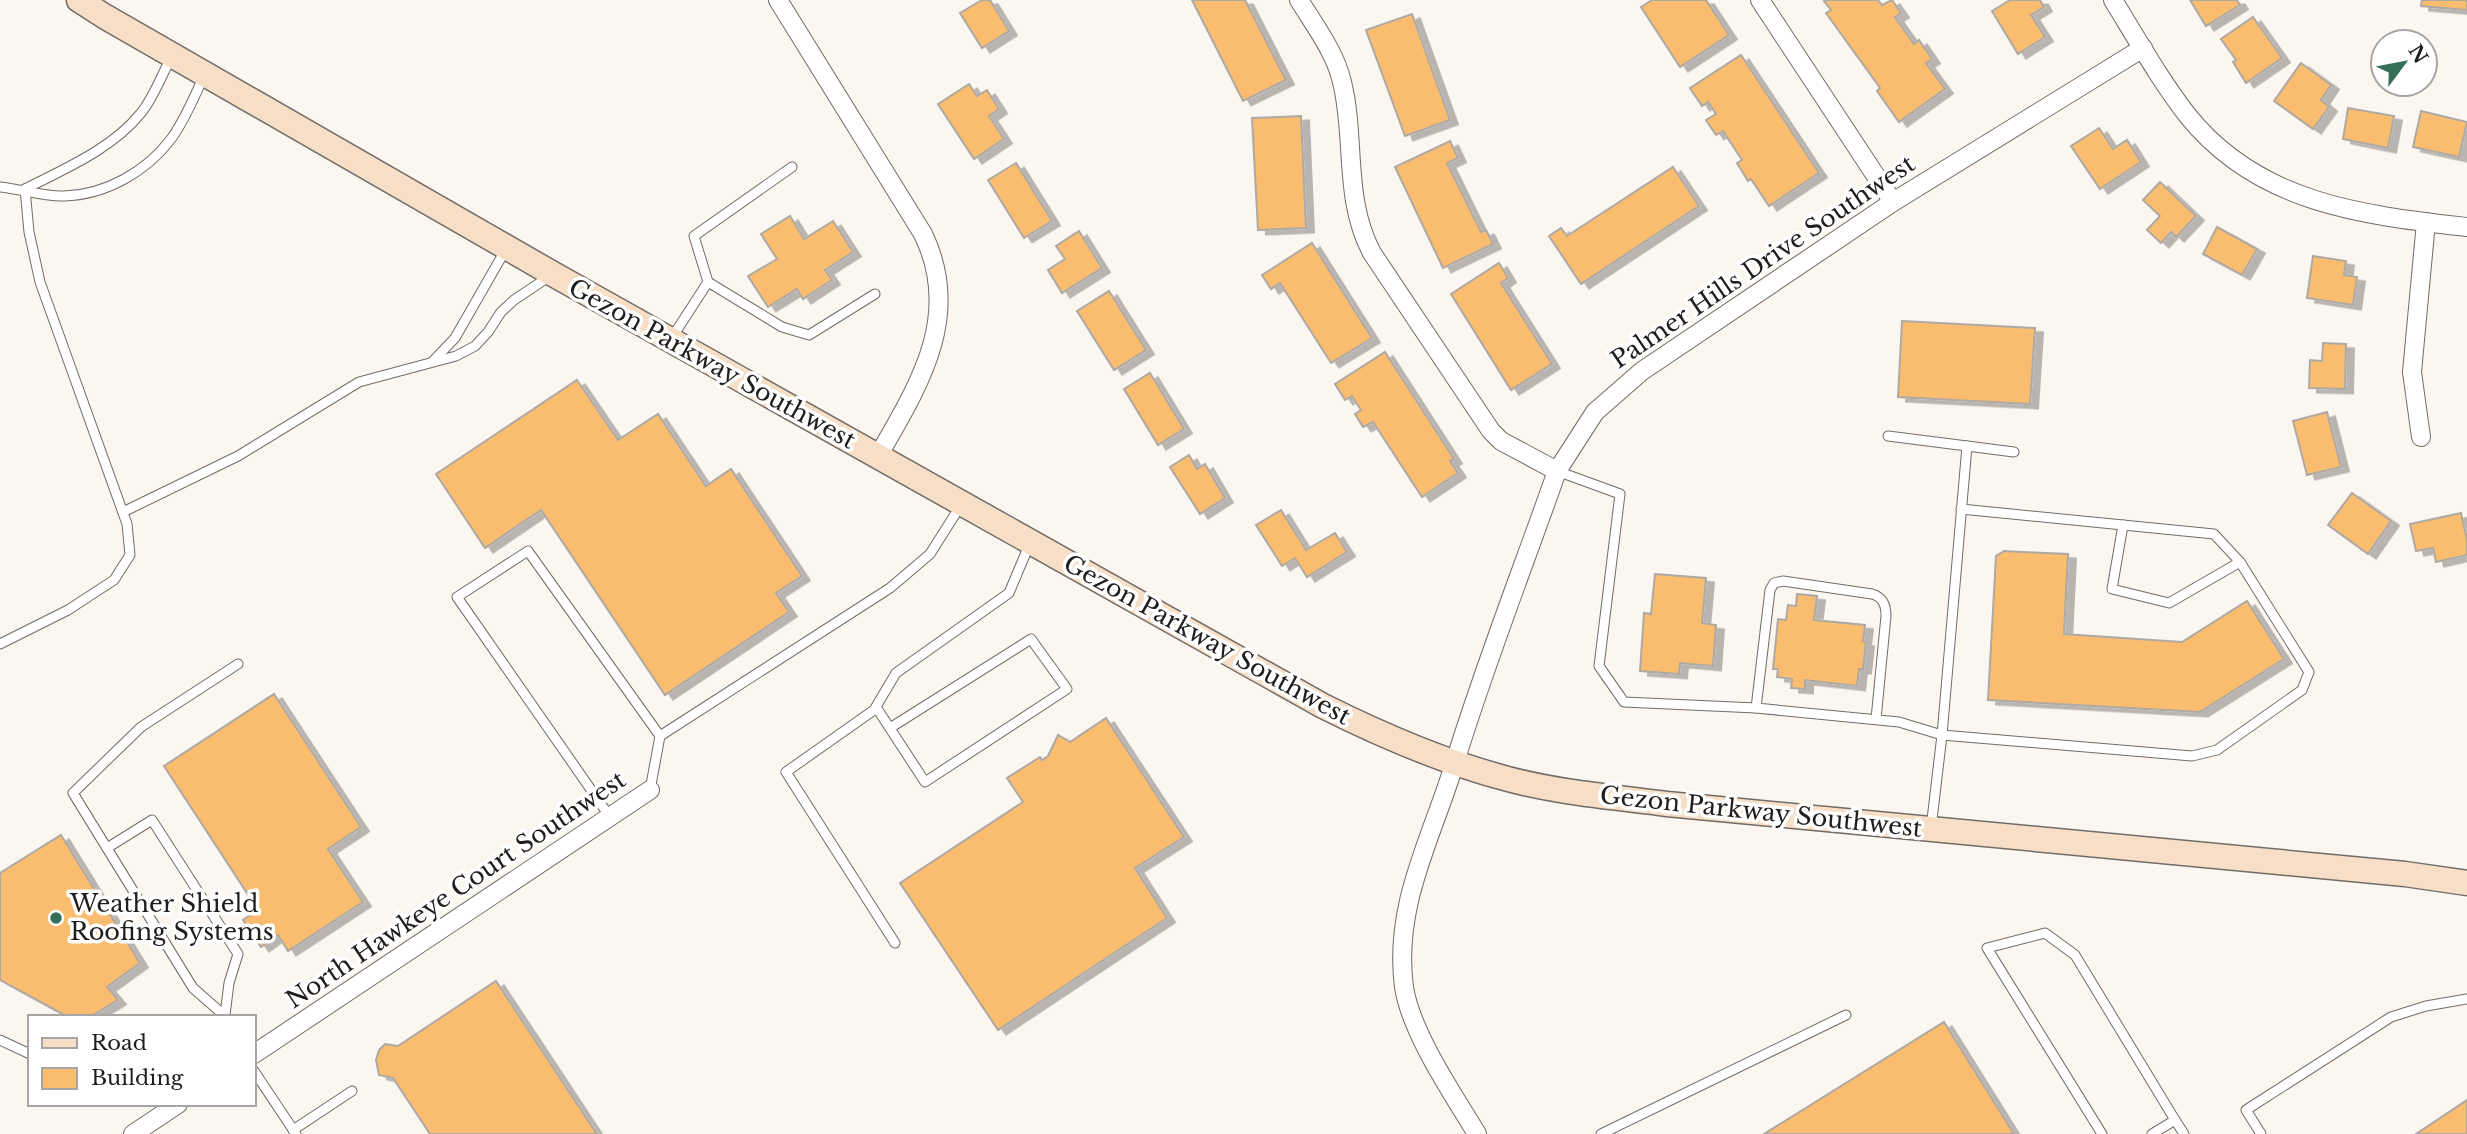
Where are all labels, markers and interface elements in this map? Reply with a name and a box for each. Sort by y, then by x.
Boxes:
north arrow [2369,28,2439,98]
text: N [2404,41,2433,68]
street label: Palmer Hills Drive Southwest [1605,149,1920,374]
street label: Gezon Parkway Southwest [564,272,861,455]
street label: Gezon Parkway Southwest [1059,548,1356,731]
street label: North Hawkeye Court Southwest [280,765,631,1014]
street label: Gezon Parkway Southwest [1599,780,1923,843]
place label: Weather Shield Roofing Systems [69,889,274,946]
marker: Weather Shield Roofing Systems [48,910,64,926]
legend [28,1015,256,1106]
text: Road [91,1030,147,1056]
text: Building [91,1065,184,1091]

